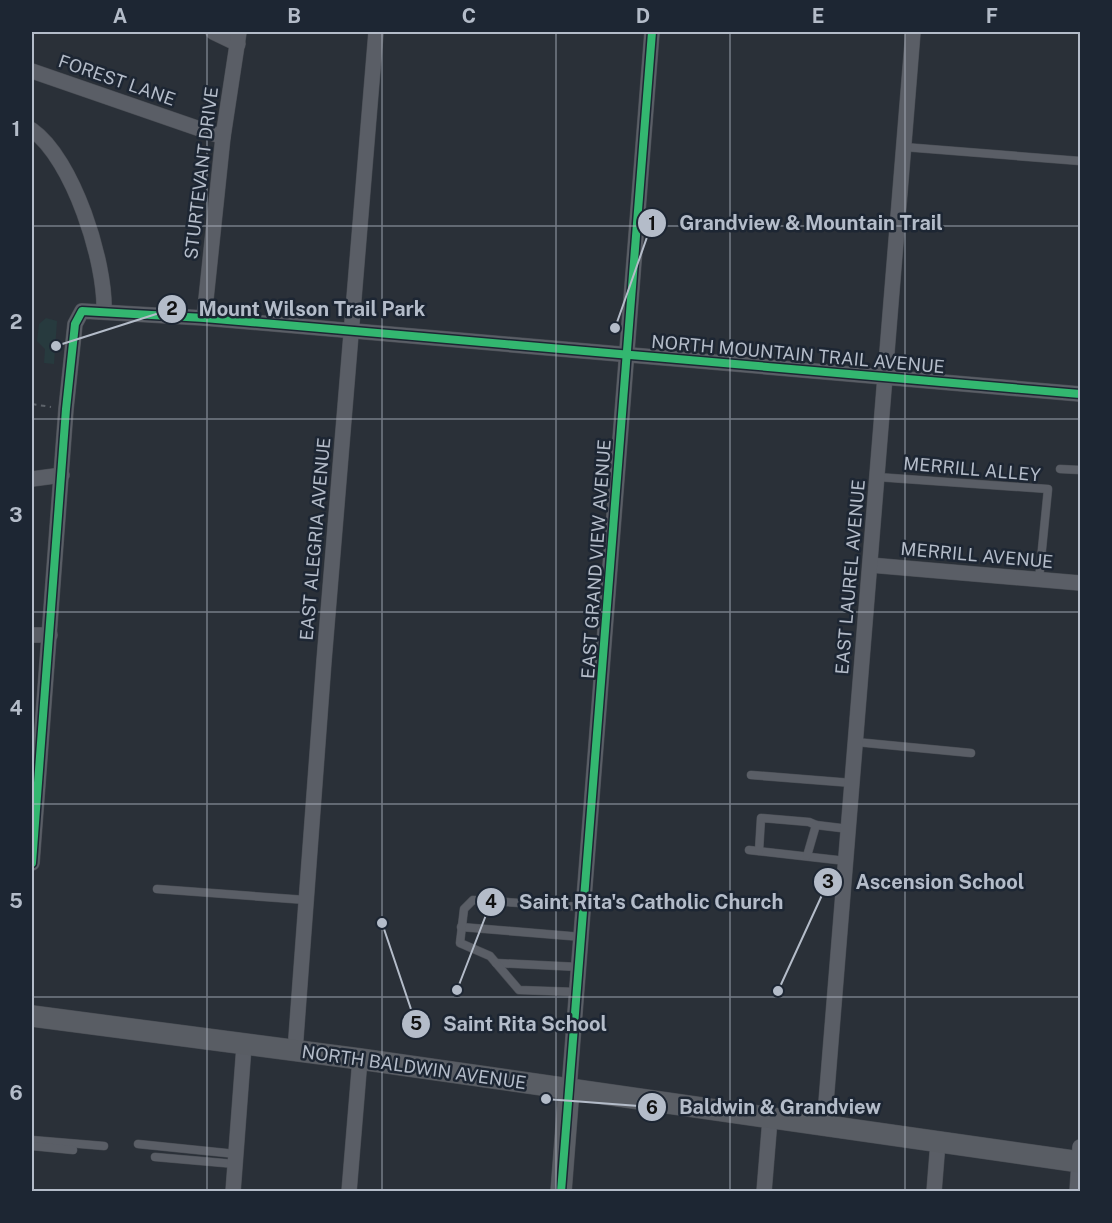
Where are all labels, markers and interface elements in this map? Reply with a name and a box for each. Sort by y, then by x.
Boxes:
text: A [113,4,127,28]
text: B [287,4,301,28]
text: C [462,4,476,28]
text: D [636,4,650,28]
text: E [812,4,824,28]
text: F [986,4,998,28]
street label: FOREST LANE [56,50,178,110]
street label: STURTEVANT DRIVE [180,86,222,260]
text: 1 [12,117,20,141]
callout: Grandview & Mountain Trail [637,204,955,242]
text: Grandview & Mountain Trail [679,211,943,235]
text: 1 [648,213,656,234]
callout: Mount Wilson Trail Park [157,290,438,328]
text: Mount Wilson Trail Park [199,297,426,321]
text: 2 [166,298,178,319]
text: 2 [10,310,22,334]
street label: NORTH MOUNTAIN TRAIL AVENUE [650,331,946,377]
street label: EAST ALEGRIA AVENUE [296,437,334,641]
street label: EAST GRAND VIEW AVENUE [577,439,615,679]
street label: MERRILL ALLEY [902,453,1042,485]
street label: EAST LAUREL AVENUE [831,479,869,675]
text: 3 [9,503,23,527]
street label: MERRILL AVENUE [900,538,1054,572]
text: 4 [9,696,23,720]
callout: Ascension School [813,863,1036,901]
text: Ascension School [856,870,1024,894]
text: 3 [822,871,834,892]
callout: Saint Rita's Catholic Church [476,883,795,921]
text: 5 [9,889,23,913]
text: Saint Rita's Catholic Church [519,890,783,914]
text: 4 [485,891,497,912]
callout: Saint Rita School [401,1005,620,1043]
text: Saint Rita School [443,1012,607,1036]
text: 5 [410,1013,422,1034]
street label: NORTH BALDWIN AVENUE [300,1041,528,1093]
text: 6 [9,1081,23,1105]
callout: Baldwin & Grandview [637,1088,894,1126]
text: Baldwin & Grandview [679,1095,881,1119]
text: 6 [646,1097,658,1118]

